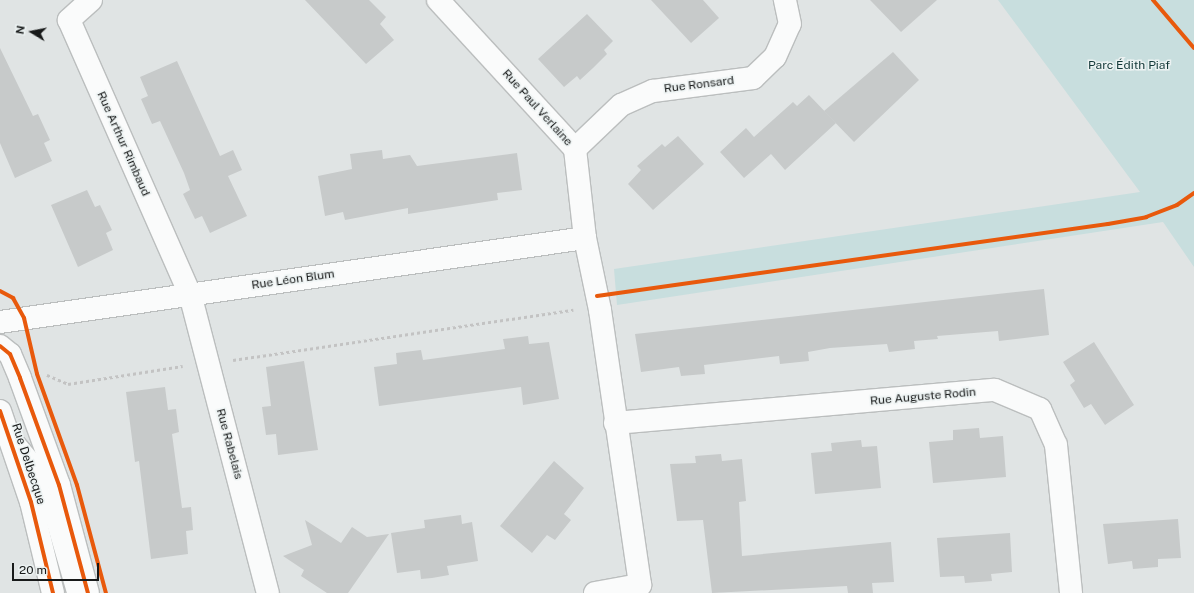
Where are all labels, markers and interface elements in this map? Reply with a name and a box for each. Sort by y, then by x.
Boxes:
north arrow [12,12,52,52]
text: N [14,25,27,35]
park label: Parc Édith Piaf [1088,59,1170,73]
street label: Rue Paul Verlaine [499,67,575,149]
street label: Rue Ronsard [663,74,735,96]
street label: Rue Arthur Rimbaud [93,89,153,199]
street label: Rue Léon Blum [251,267,335,293]
street label: Rue Auguste Rodin [869,385,977,409]
street label: Rue Rabelais [213,407,245,481]
street label: Rue Delbecque [8,421,48,507]
scale bar [14,555,101,581]
text: 20 m [19,563,47,577]

